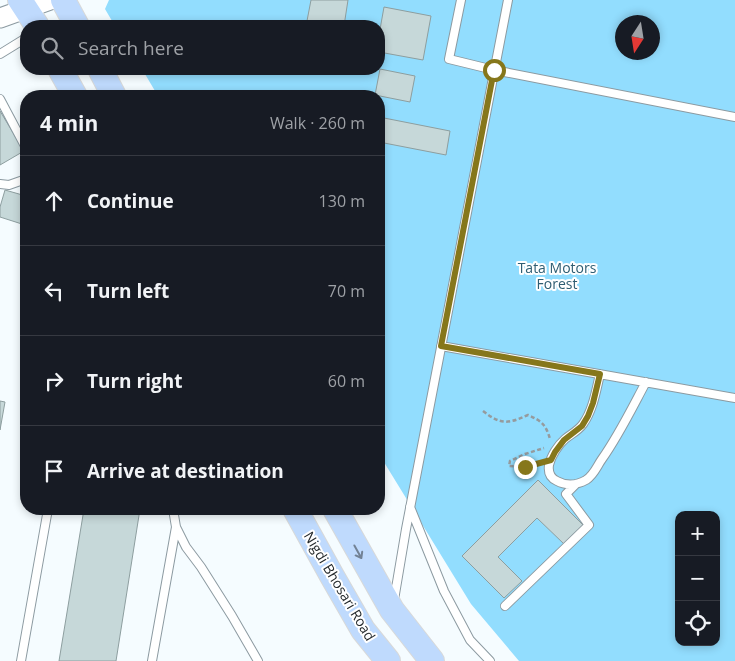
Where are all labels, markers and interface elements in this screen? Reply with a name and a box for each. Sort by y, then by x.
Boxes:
north arrow [615,15,660,60]
search box [20,20,385,75]
icon: search [38,34,66,62]
text: Search here [78,35,184,61]
route start [483,59,506,82]
text: 4 min [40,109,98,137]
text: Walk · 260 m [270,112,365,134]
icon: ahead [40,187,68,215]
text: Continue [87,188,174,214]
text: 130 m [319,190,365,212]
park label: Tata Motors Forest [518,258,597,293]
icon: left [40,277,68,305]
text: Turn left [87,278,169,304]
text: 70 m [328,280,365,302]
icon: right [40,367,68,395]
text: Turn right [87,368,182,394]
text: 60 m [328,370,365,392]
route end [514,456,537,479]
icon: arrive [40,457,68,485]
text: Arrive at destination [87,458,284,484]
map controls [675,511,720,646]
button: + [675,511,720,556]
street label: Nigdi Bhosari Road [300,528,380,644]
one-way arrow [353,544,363,559]
button: − [675,556,720,601]
button: locate [675,601,720,646]

